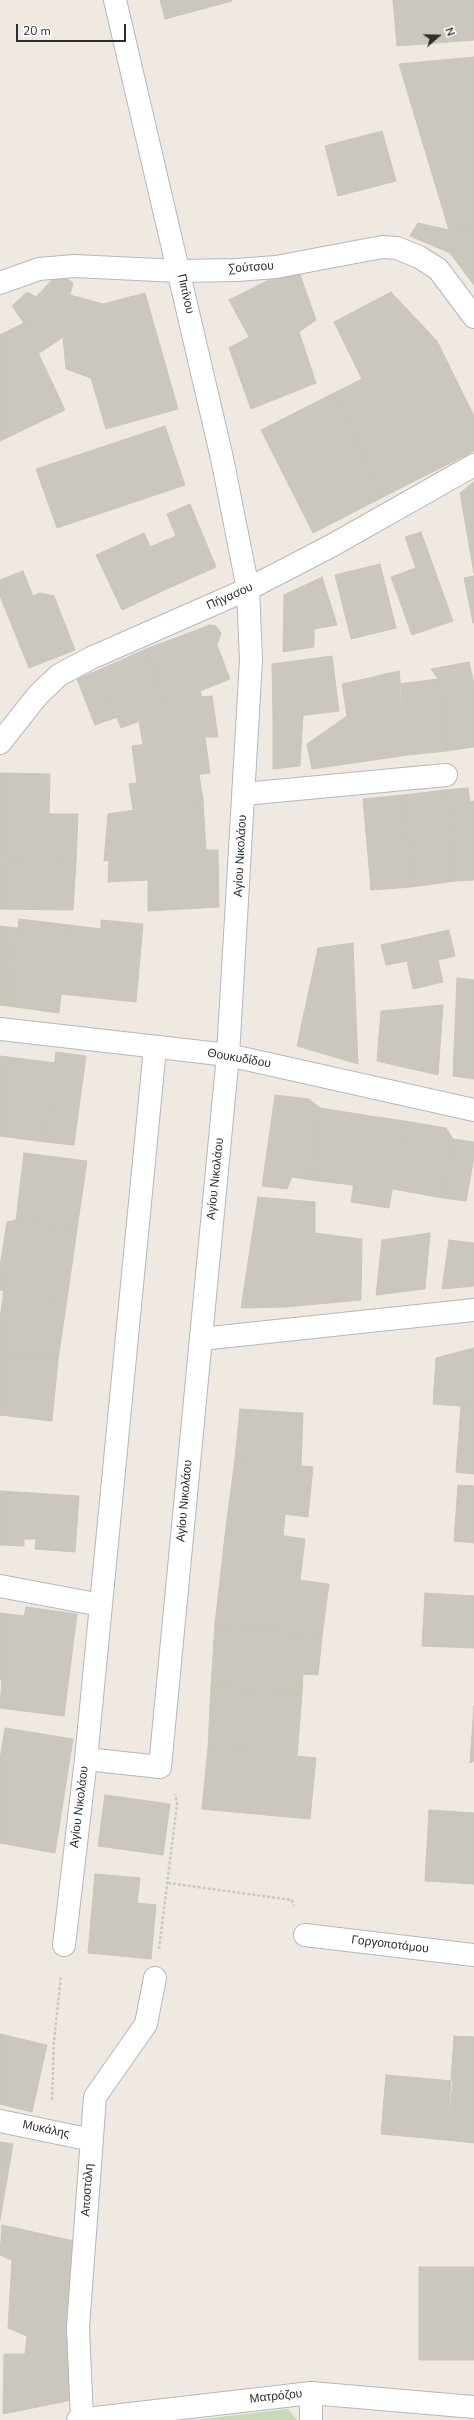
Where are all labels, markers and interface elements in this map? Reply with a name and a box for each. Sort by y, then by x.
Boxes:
scale bar [18,16,128,42]
north arrow [418,16,458,56]
text: 20 m [23,23,51,39]
text: N [441,25,458,38]
street label: Σούτσου [228,259,274,277]
street label: Πιπίνου [173,273,197,315]
street label: Πήγασου [205,580,255,614]
street label: Αγίου Νικολάου [232,814,250,898]
street label: Θουκυδίδου [206,1046,272,1072]
street label: Αγίου Νικολάου [205,1137,227,1221]
street label: Αγίου Νικολάου [174,1459,196,1543]
street label: Αγίου Νικολάου [68,1765,92,1849]
street label: Γοργοποτάμου [351,1933,429,1957]
street label: Μυκάλης [21,2118,71,2142]
street label: Αποστόλη [79,2163,97,2217]
street label: Ματρόζου [249,2387,303,2407]

